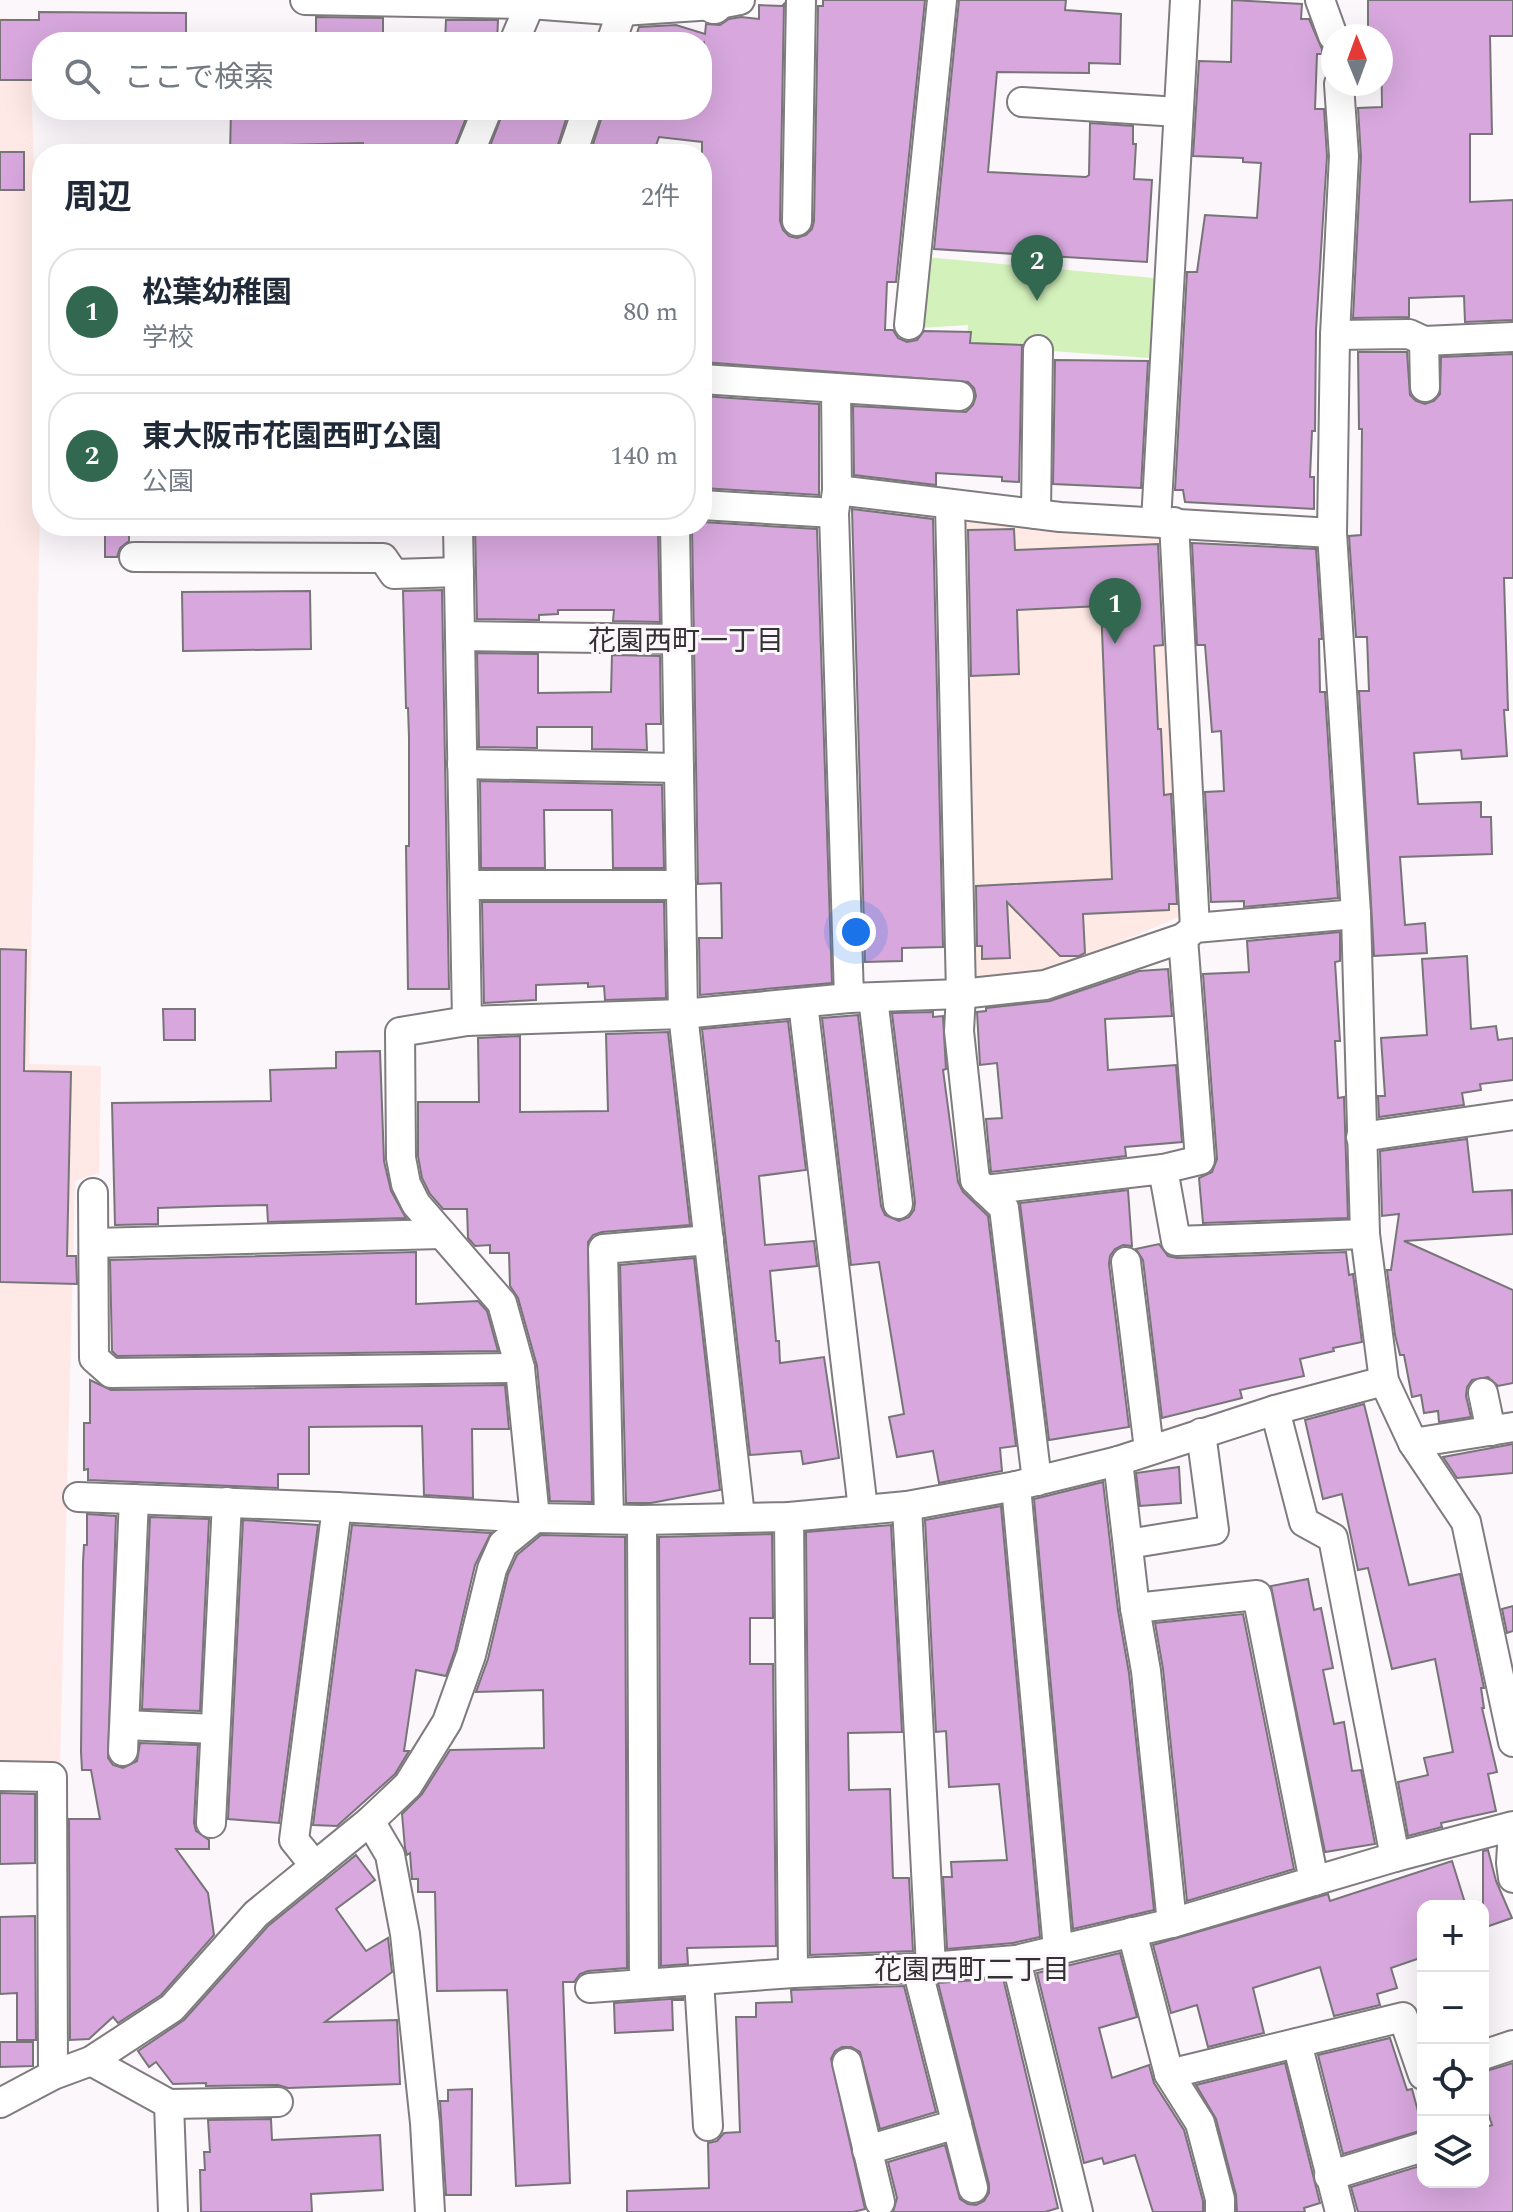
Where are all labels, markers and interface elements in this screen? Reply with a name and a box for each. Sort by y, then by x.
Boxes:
north arrow [1321,24,1393,96]
search box [32,32,712,120]
icon: search [60,54,104,98]
text: ここで検索 [124,55,274,101]
text: 周辺 [64,172,132,224]
text: 2件 [641,177,680,217]
pin: 2 [1011,235,1063,301]
text: 松葉幼稚園 [142,270,292,316]
text: 1 [85,292,99,332]
text: 80 m [623,292,678,332]
text: 学校 [142,318,194,358]
text: 東大阪市花園西町公園 [142,414,442,460]
text: 2 [85,436,99,476]
text: 140 m [610,436,678,476]
text: 公園 [142,462,194,502]
pin: 1 [1089,578,1141,644]
district label: 花園西町一丁目 [588,620,784,663]
your location [836,912,876,952]
map controls [1417,1900,1489,2188]
button: + [1417,1900,1489,1972]
district label: 花園西町二丁目 [874,1949,1070,1992]
button: − [1417,1972,1489,2044]
button: locate [1417,2044,1489,2116]
button: layers [1417,2116,1489,2188]

